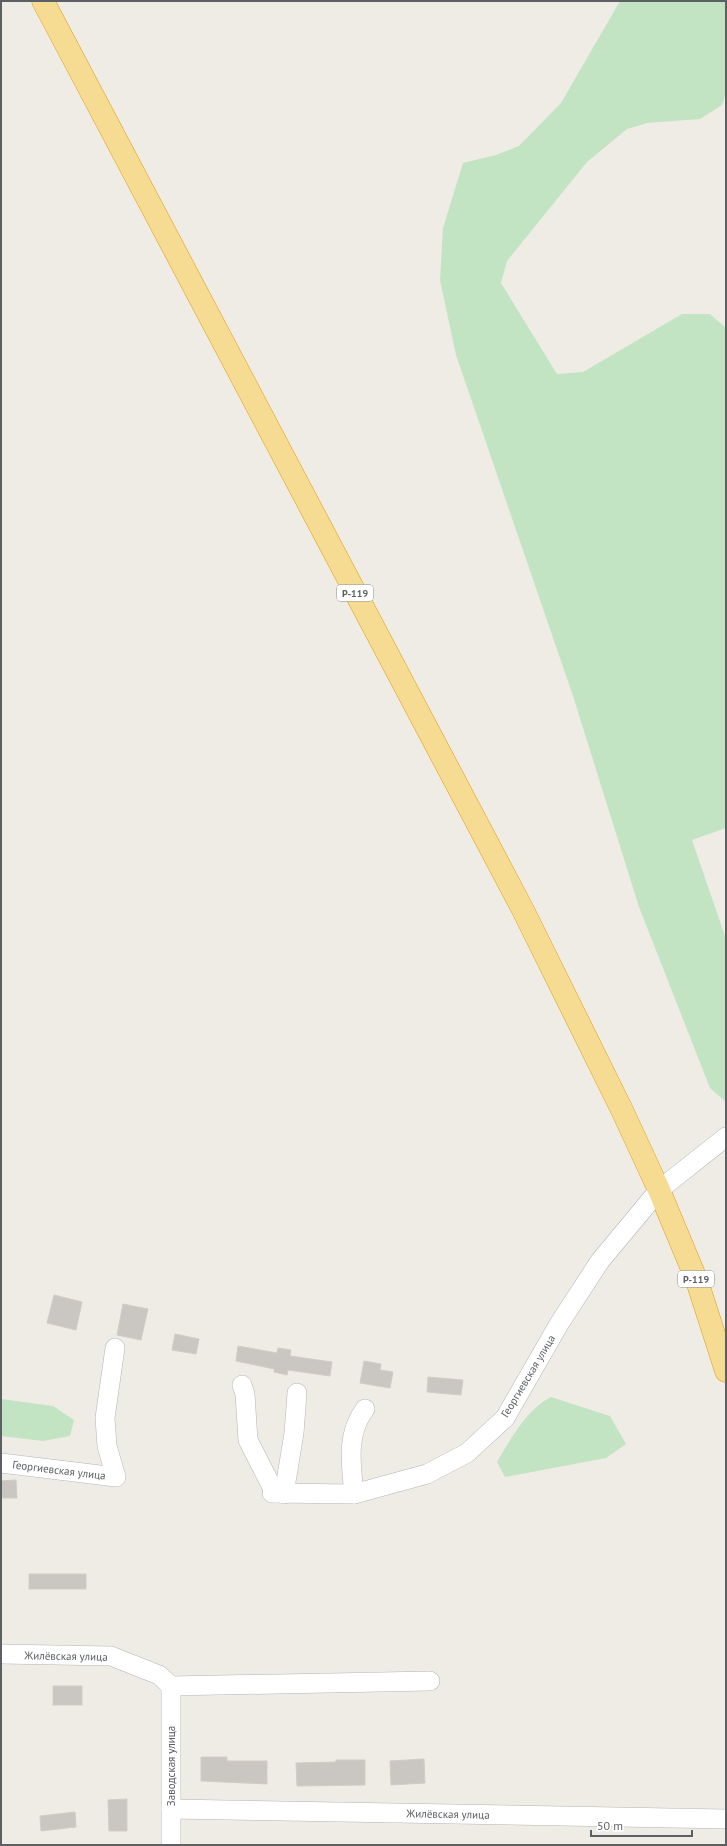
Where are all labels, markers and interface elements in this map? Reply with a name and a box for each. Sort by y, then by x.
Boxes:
road number: Р-119 [337,585,373,601]
road number: Р-119 [678,1271,714,1287]
street label: Георгиевская улица [498,1332,558,1420]
street label: Георгиевская улица [12,1457,106,1483]
street label: Жилёвская улица [23,1648,108,1664]
street label: Заводская улица [164,1726,178,1806]
street label: Жилёвская улица [405,1806,490,1822]
scale bar [591,1812,692,1838]
text: 50 m [597,1818,623,1833]

